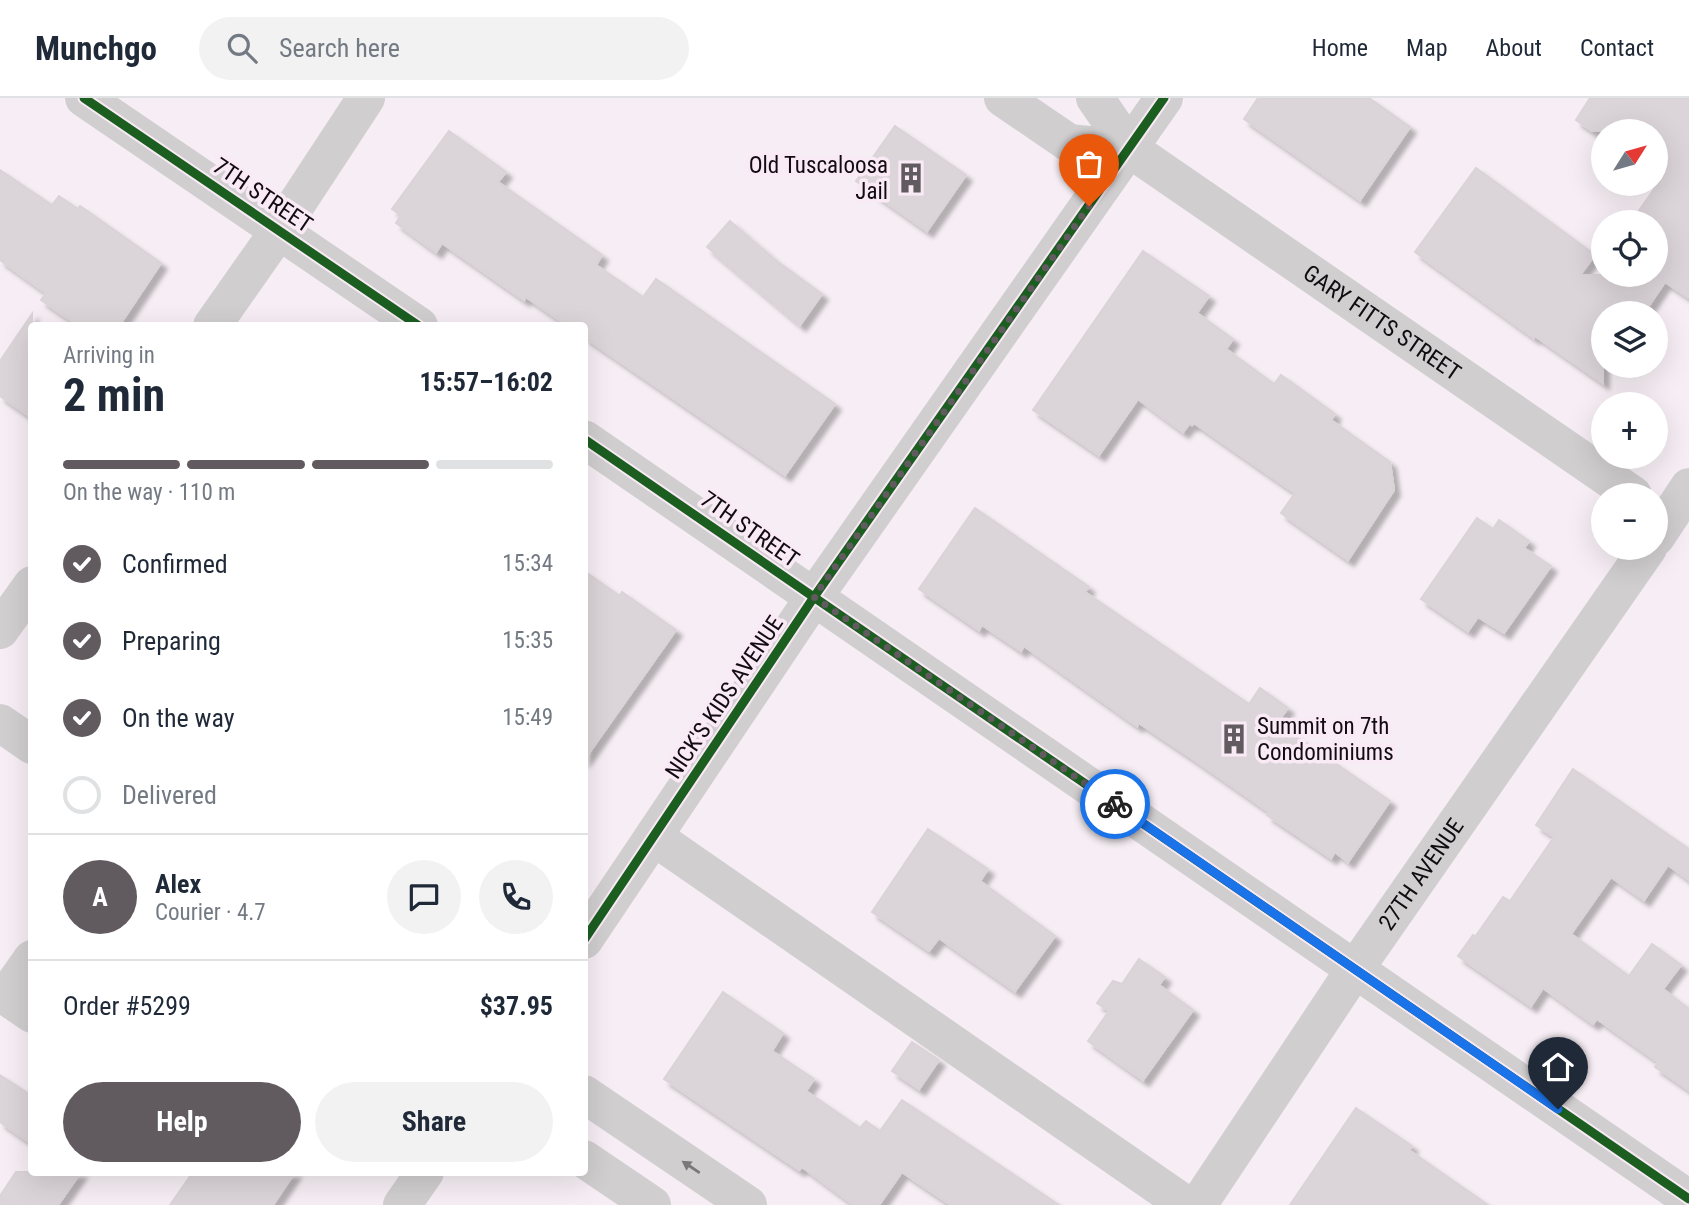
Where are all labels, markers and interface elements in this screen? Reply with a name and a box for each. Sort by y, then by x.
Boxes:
search box [199,17,689,80]
text: Munchgo [35,29,157,68]
icon: search [223,29,261,67]
text: Search here [279,33,400,63]
text: Home [1312,34,1368,62]
text: Map [1406,34,1448,62]
text: About [1486,34,1542,62]
text: Contact [1580,34,1654,62]
north arrow [1591,119,1668,196]
map controls [1591,119,1668,560]
pin [1059,134,1119,206]
icon: bag [1070,145,1108,183]
street label: 7TH STREET [208,152,318,239]
place label: Old Tuscaloosa Jail [749,152,888,205]
building icon: Old Tuscaloosa Jail [894,161,928,195]
button: locate [1591,210,1668,287]
street label: GARY FITTS STREET [1298,259,1466,386]
button: layers [1591,301,1668,378]
text: Arriving in [63,342,155,369]
text: 15:57–16:02 [419,367,553,397]
text: 2 min [63,368,165,422]
button: + [1591,392,1668,469]
text: On the way · 110 m [63,479,235,506]
button: − [1591,483,1668,560]
street label: 7TH STREET [695,486,804,573]
icon: check [63,545,101,583]
text: Confirmed [122,549,228,579]
text: 15:34 [502,550,553,577]
street label: NICK'S KIDS AVENUE [660,611,789,784]
icon: check [63,622,101,660]
text: Preparing [122,626,221,656]
text: 15:35 [502,627,553,654]
icon: check [63,699,101,737]
text: On the way [122,703,235,733]
text: 15:49 [502,704,553,731]
place label: Summit on 7th Condominiums [1257,713,1394,766]
building icon: Summit on 7th Condominiums [1217,722,1251,756]
courier [1080,769,1150,839]
text: Delivered [122,780,217,810]
icon: bike [1096,785,1134,823]
street label: 27TH AVENUE [1373,814,1469,935]
button: chat [387,860,461,934]
button: phone [479,860,553,934]
text: Alex [155,869,201,899]
text: A [92,882,108,912]
text: Courier · 4.7 [155,899,266,926]
text: Order #5299 [63,991,191,1021]
text: $37.95 [480,991,553,1021]
pin [1528,1037,1588,1109]
icon: home [1539,1048,1577,1086]
button: Help [63,1082,301,1162]
button: Share [315,1082,553,1162]
one-way arrow [682,1160,700,1174]

